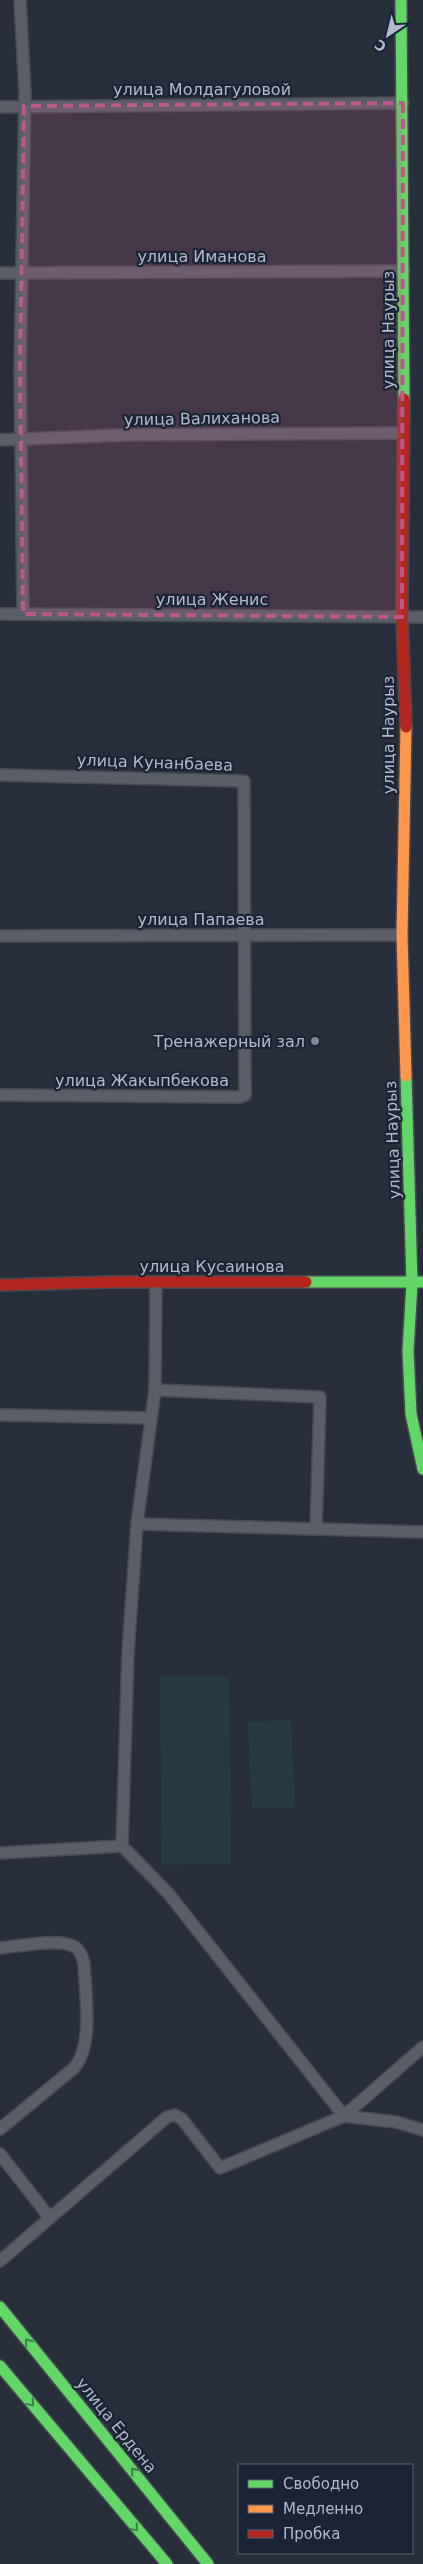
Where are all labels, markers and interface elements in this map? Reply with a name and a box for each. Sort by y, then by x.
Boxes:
north arrow [363,10,413,60]
text: С [372,36,389,55]
street label: улица Молдагуловой [113,80,291,99]
street label: улица Иманова [137,247,267,266]
street label: улица Наурыз [379,271,398,389]
street label: улица Валиханова [124,408,280,429]
street label: улица Женис [156,590,268,609]
street label: улица Наурыз [379,676,398,794]
street label: улица Кунанбаева [77,750,233,775]
street label: улица Папаева [137,910,265,929]
place label: Тренажерный зал [152,1032,305,1051]
marker: Тренажерный зал [309,1035,321,1047]
street label: улица Жакыпбекова [55,1071,229,1090]
street label: улица Наурыз [381,1080,404,1200]
street label: улица Кусаинова [139,1257,285,1276]
one-way arrow [25,2338,34,2347]
street label: улица Ердена [72,2374,161,2477]
one-way arrow [26,2397,34,2406]
legend [238,2464,413,2554]
one-way arrow [131,2468,139,2477]
text: Свободно [283,2475,359,2493]
text: Медленно [283,2500,363,2518]
one-way arrow [129,2522,138,2531]
text: Пробка [283,2525,340,2543]

